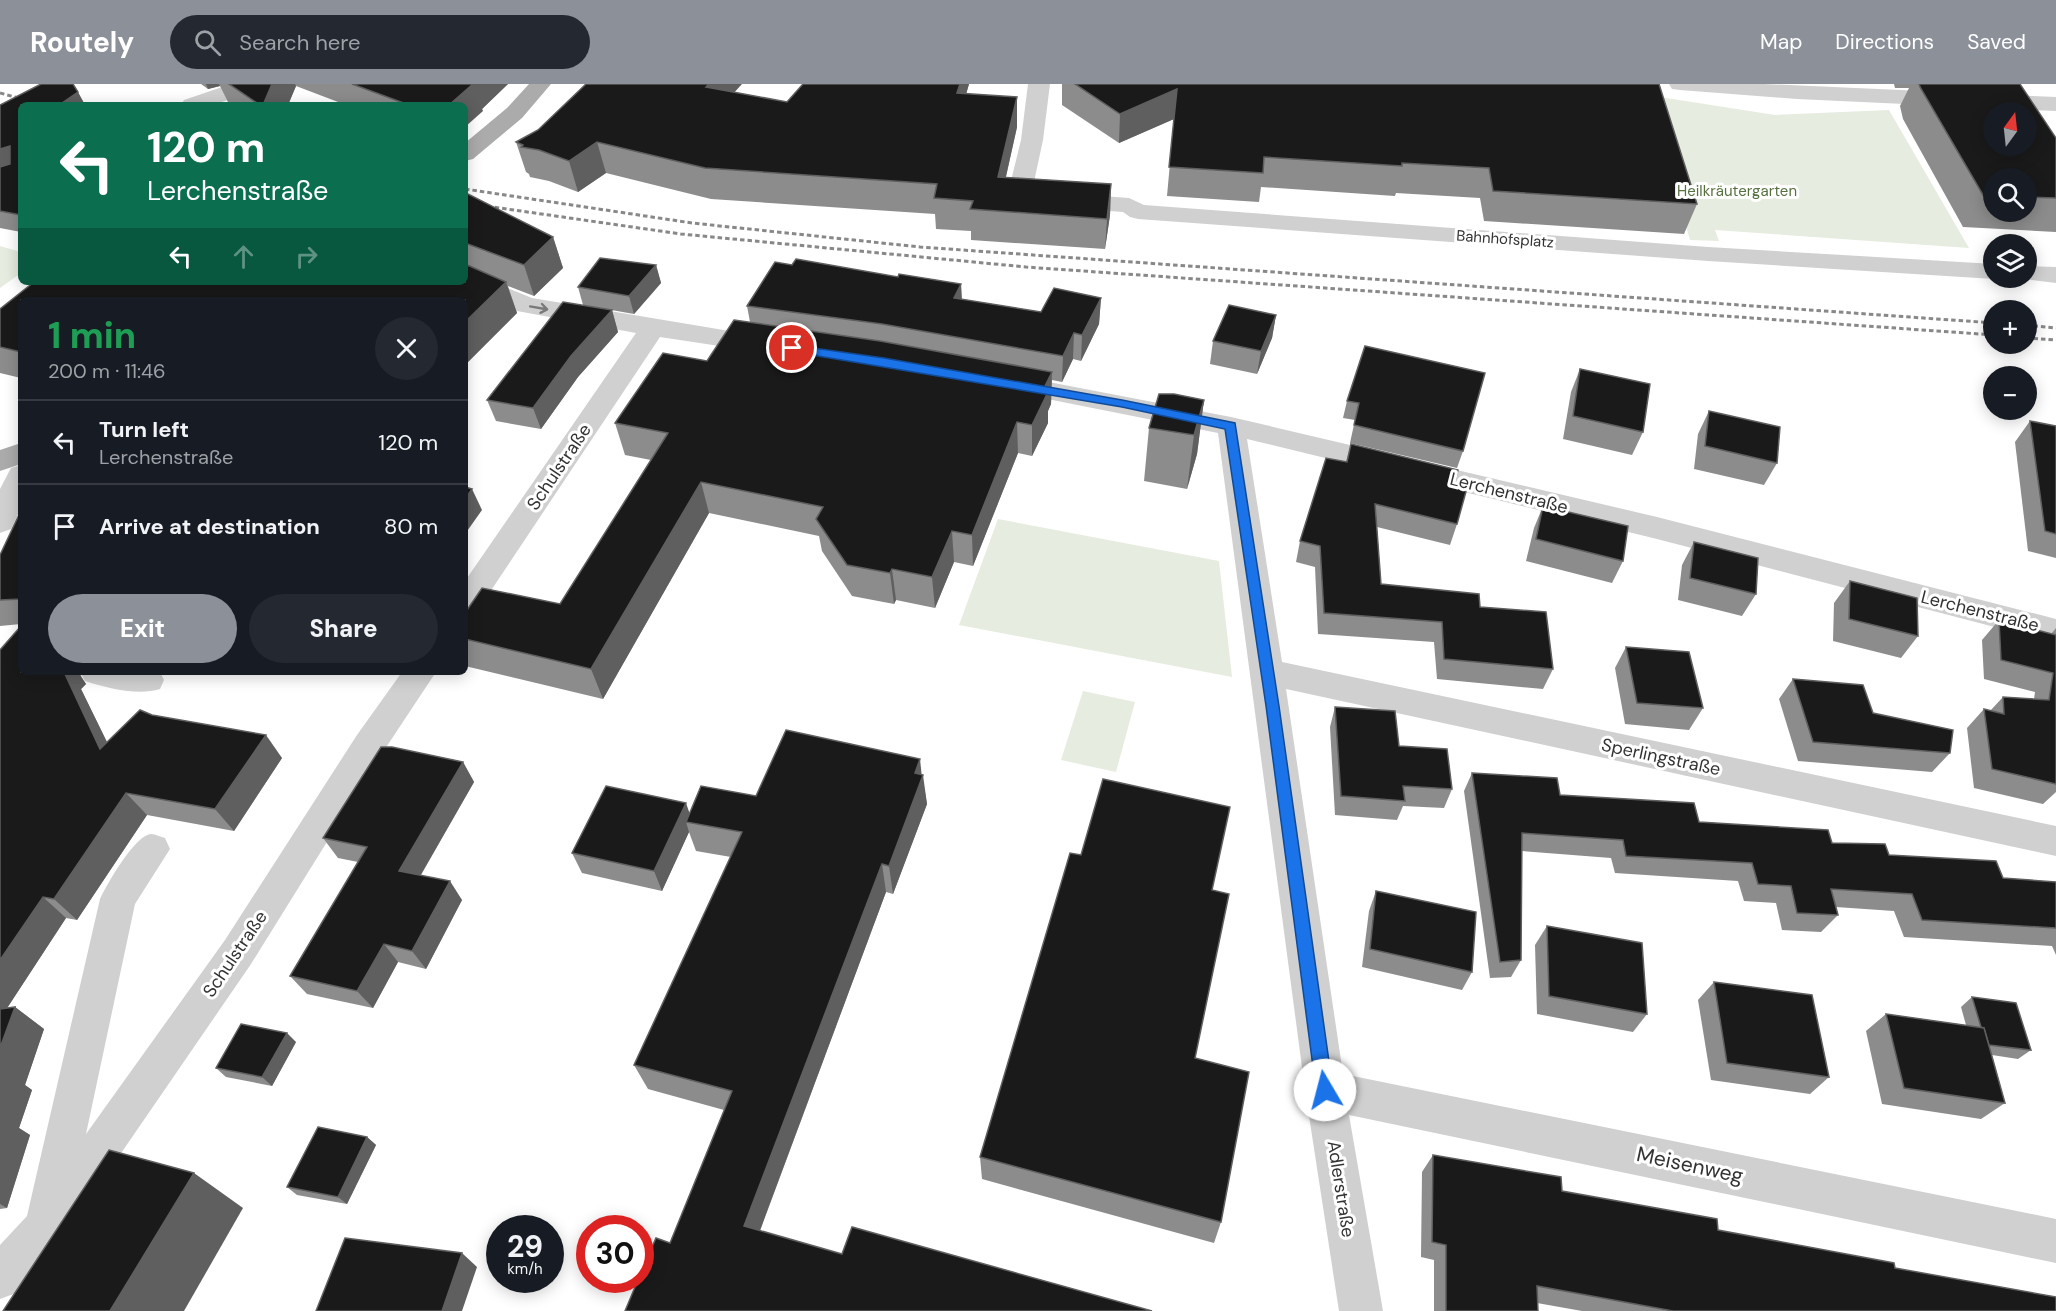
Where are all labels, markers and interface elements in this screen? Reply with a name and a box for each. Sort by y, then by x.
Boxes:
search box [170,15,590,69]
text: Routely [30,24,134,61]
icon: search [191,26,224,59]
text: Search here [239,28,361,57]
text: Map [1760,28,1802,56]
text: Directions [1835,28,1934,56]
text: Saved [1967,28,2026,56]
north arrow [1983,102,2037,156]
map controls [1983,102,2037,420]
text: 120 m [147,120,265,175]
icon: left [48,126,126,204]
button: search [1983,168,2037,222]
text: Lerchenstraße [147,173,328,208]
park label: Heilkräutergarten [1677,181,1797,201]
street label: Bahnhofsplatz [1456,226,1555,252]
button: layers [1983,234,2037,288]
icon: left [164,240,197,273]
icon: ahead [227,240,260,273]
icon: right [290,240,323,273]
button: + [1983,300,2037,354]
one-way arrow [528,302,548,313]
text: 1 min [48,312,136,359]
button: close [375,317,438,380]
pin [766,322,817,373]
icon: arrive [775,331,808,364]
text: 200 m · 11:46 [48,358,166,384]
button: − [1983,366,2037,420]
text: Turn left [99,415,189,444]
street label: Schulstraße [521,419,597,515]
icon: left [48,426,81,459]
text: 120 m [378,428,438,457]
text: Lerchenstraße [99,444,233,470]
street label: Lerchenstraße [1447,467,1571,519]
icon: arrive [48,510,81,543]
text: Arrive at destination [99,512,320,541]
text: 80 m [384,512,438,541]
street label: Lerchenstraße [1918,585,2042,637]
button: Exit [48,594,237,663]
button: Share [249,594,438,663]
street label: Sperlingstraße [1599,733,1723,781]
street label: Schulstraße [197,906,273,1002]
position arrow [1293,1058,1357,1122]
street label: Adlerstraße [1322,1139,1360,1239]
street label: Meisenweg [1634,1140,1746,1190]
speed limit sign: 30 [576,1215,654,1293]
text: 29 [507,1227,543,1266]
text: km/h [507,1259,543,1279]

